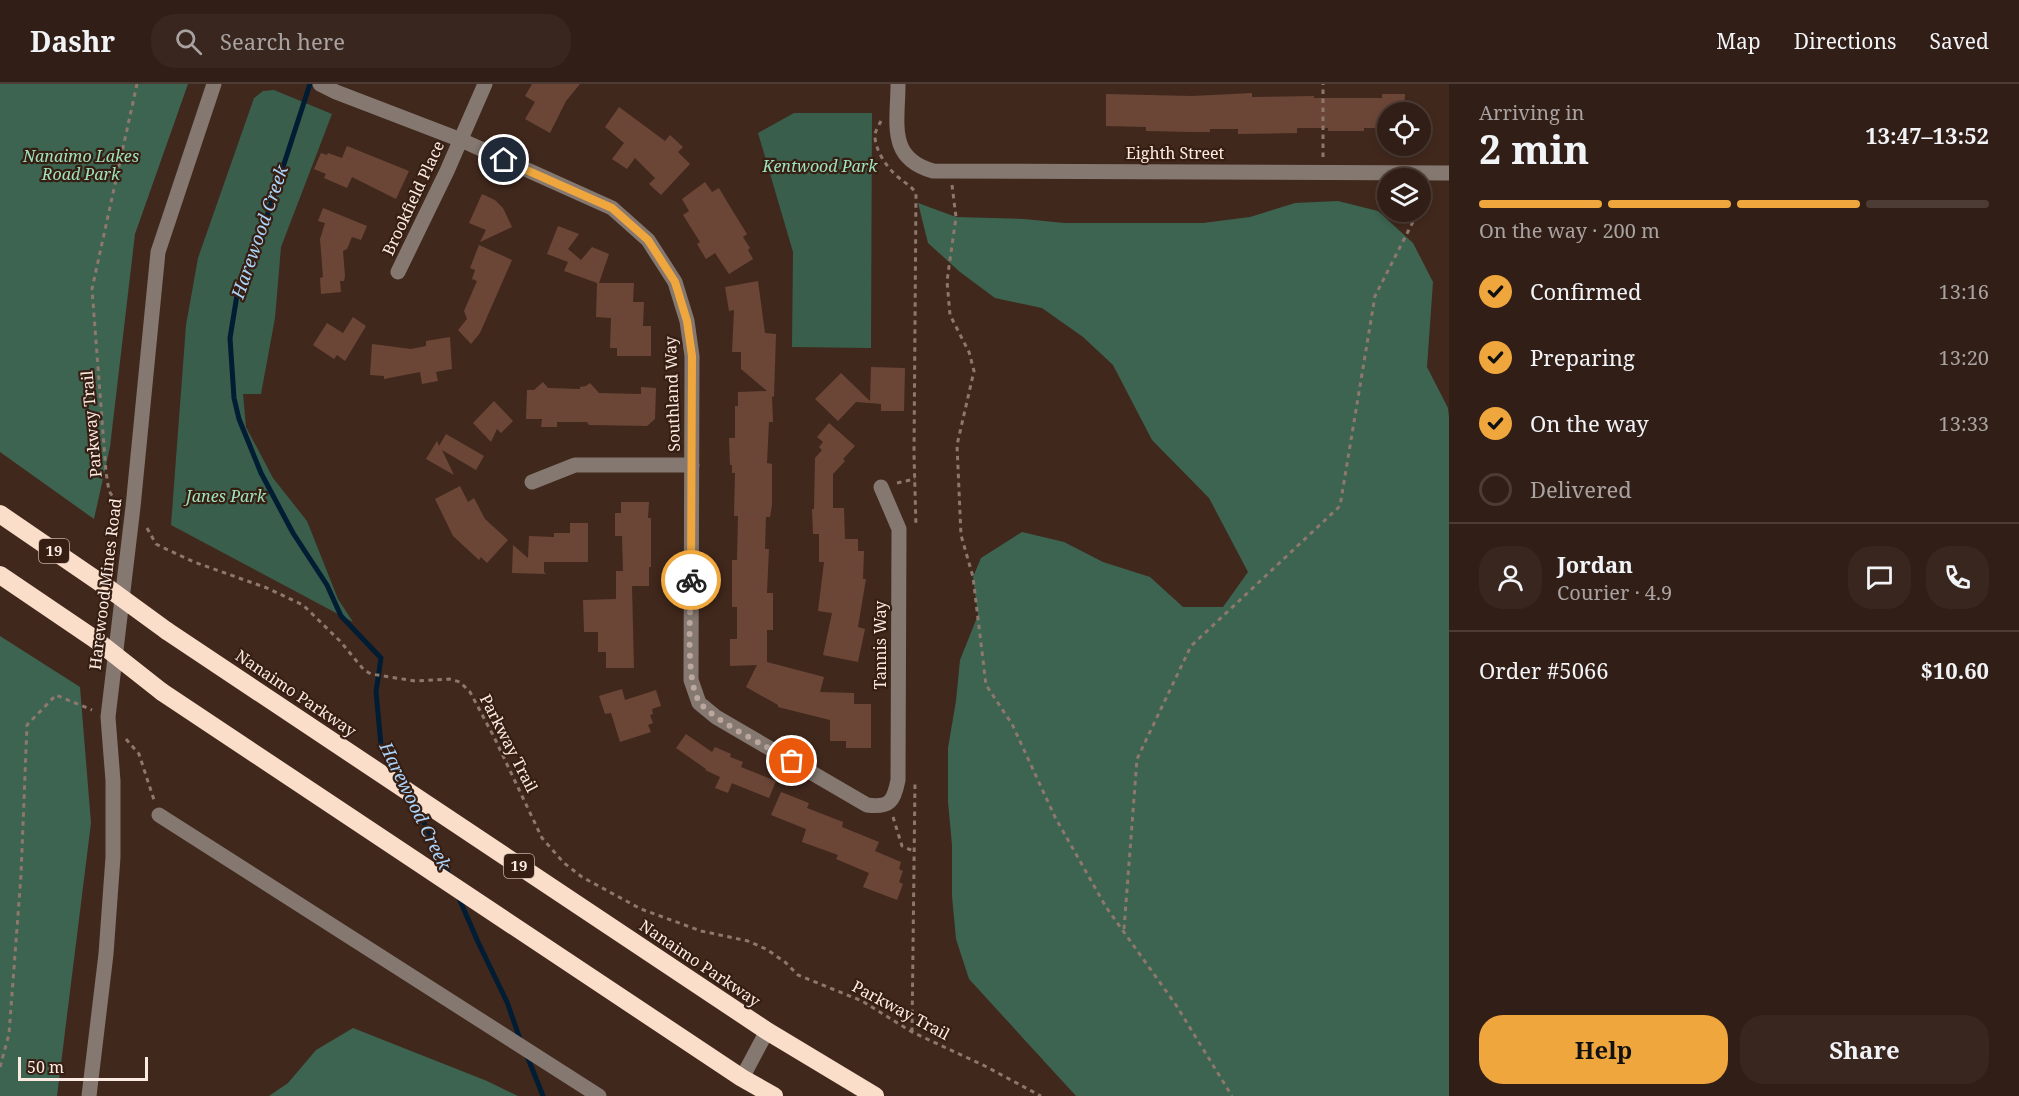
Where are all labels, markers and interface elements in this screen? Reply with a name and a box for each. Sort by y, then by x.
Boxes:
search box [151,14,571,68]
text: Dashr [30,22,115,60]
icon: search [172,25,205,58]
text: Search here [220,26,345,56]
text: Map [1716,27,1761,55]
text: Directions [1794,27,1896,55]
text: Saved [1929,27,1989,55]
text: Arriving in [1479,99,1584,126]
map controls [1377,102,1431,222]
button: locate [1377,102,1431,156]
text: 13:47–13:52 [1865,120,1989,150]
text: 2 min [1479,122,1589,175]
pin [478,134,529,185]
street label: Brookfield Place [377,137,449,259]
street label: Eighth Street [1126,142,1225,164]
icon: home [487,143,520,176]
park label: Nanaimo Lakes Road Park [22,145,139,185]
park label: Kentwood Park [762,155,878,177]
water label: Harewood Creek [225,161,293,302]
button: layers [1377,168,1431,222]
text: On the way · 200 m [1479,217,1660,244]
icon: check [1479,275,1512,308]
text: Confirmed [1530,276,1641,306]
text: 13:16 [1939,278,1989,305]
street label: Southland Way [659,335,685,452]
icon: check [1479,341,1512,374]
text: Preparing [1530,342,1635,372]
text: 13:20 [1939,344,1989,371]
street label: Parkway Trail [75,370,107,478]
icon: check [1479,407,1512,440]
text: On the way [1530,408,1649,438]
text: 13:33 [1939,410,1989,437]
text: Delivered [1530,474,1632,504]
park label: Janes Park [183,485,267,507]
street label: Harewood Mines Road [84,497,126,671]
road number: 19 [39,539,69,563]
button: person [1479,546,1542,609]
button: chat [1848,546,1911,609]
button: phone [1926,546,1989,609]
text: Jordan [1557,549,1633,579]
courier [661,550,721,610]
icon: bike [675,564,708,597]
text: Courier · 4.9 [1557,579,1672,606]
street label: Tannis Way [869,600,891,689]
street label: Nanaimo Parkway [231,644,362,742]
text: Order #5066 [1479,655,1609,685]
text: $10.60 [1920,655,1989,685]
street label: Parkway Trail [475,690,543,796]
pin [766,735,817,786]
water label: Harewood Creek [374,737,458,874]
icon: bag [775,744,808,777]
road number: 19 [504,854,534,878]
street label: Nanaimo Parkway [635,914,766,1012]
street label: Parkway Trail [848,975,954,1045]
button: Help [1479,1015,1728,1084]
button: Share [1740,1015,1989,1084]
scale bar [18,1054,148,1082]
text: 50 m [27,1056,64,1078]

